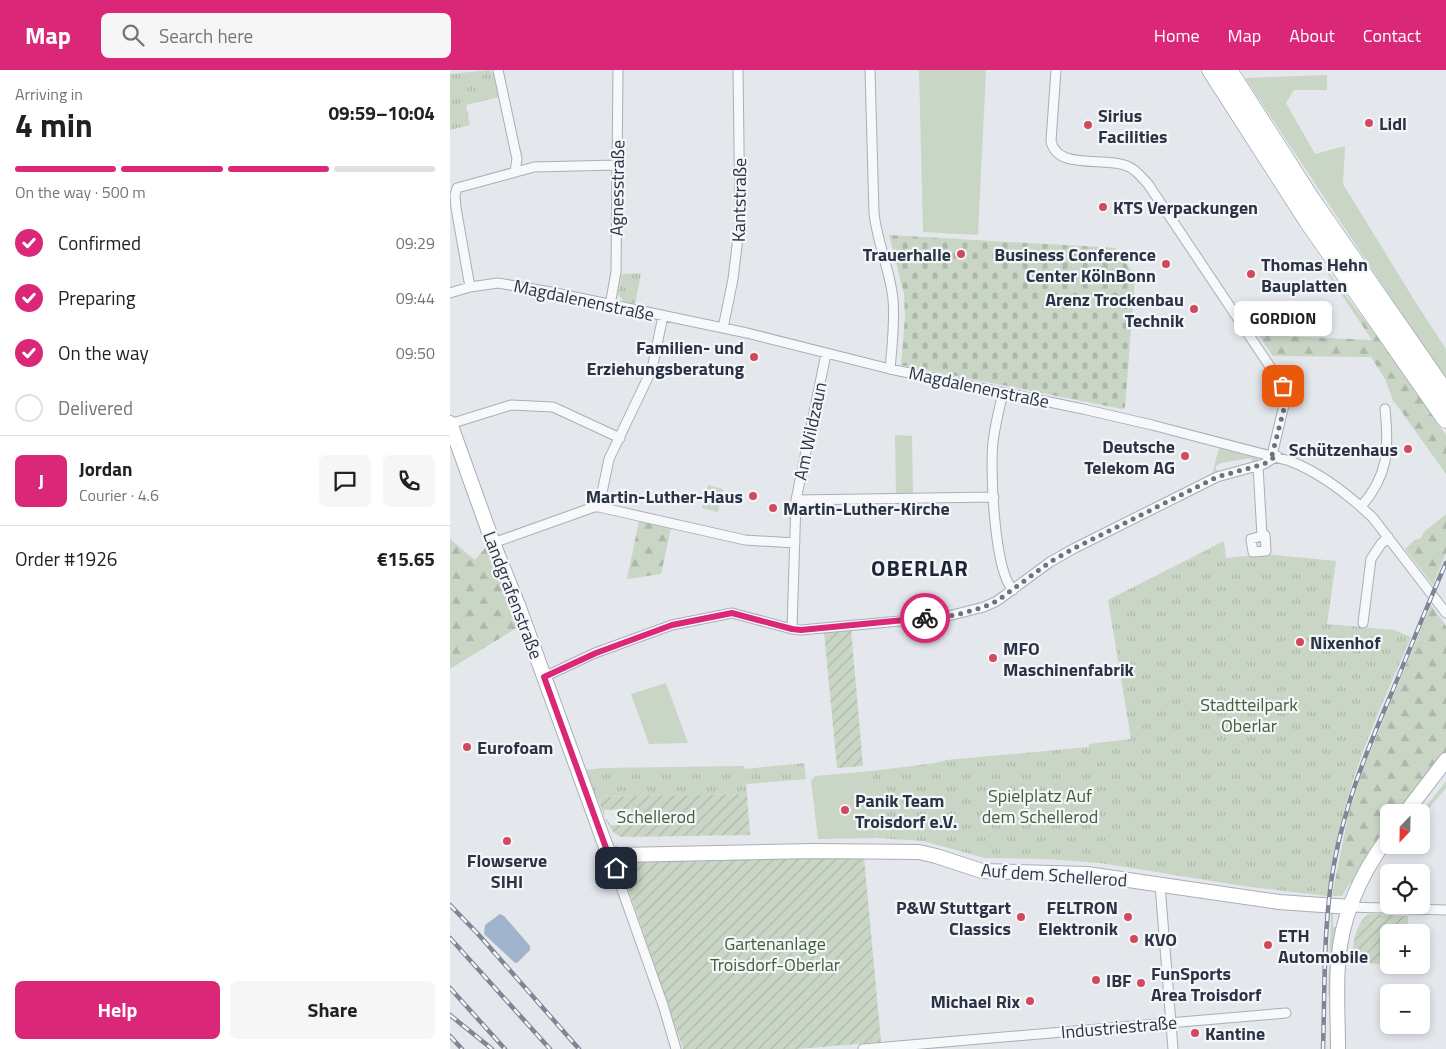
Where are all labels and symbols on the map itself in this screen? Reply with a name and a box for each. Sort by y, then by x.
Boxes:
place label: Sirius Facilities [1098,102,1168,150]
place label: Lidl [1379,110,1407,137]
marker: Lidl [1363,117,1375,129]
marker: Sirius Facilities [1082,119,1094,131]
street label: Agnesstraße [603,140,631,236]
street label: Kantstraße [725,157,753,243]
place label: KTS Verpackungen [1113,194,1258,221]
marker: KTS Verpackungen [1097,201,1109,213]
place label: Trauerhalle [863,241,951,268]
place label: Business Conference Center KölnBonn [994,241,1156,289]
marker: Trauerhalle [955,248,967,260]
place label: Thomas Hehn Bauplatten [1261,251,1368,299]
marker: Business Conference Center KölnBonn [1160,258,1172,270]
marker: Thomas Hehn Bauplatten [1245,268,1257,280]
street label: Magdalenenstraße [511,272,657,328]
place label: Arenz Trockenbau Technik [1045,286,1185,334]
callout: GORDION [1234,301,1332,336]
marker: Arenz Trockenbau Technik [1188,303,1200,315]
place label: Familien- und Erziehungsberatung [586,334,744,382]
marker: Familien- und Erziehungsberatung [748,351,760,363]
street label: Magdalenenstraße [906,359,1052,415]
pin [1262,365,1304,407]
street label: Am Wildzaun [786,379,834,483]
place label: Deutsche Telekom AG [1084,433,1175,481]
place label: Schützenhaus [1289,436,1398,463]
marker: Schützenhaus [1402,443,1414,455]
marker: Deutsche Telekom AG [1179,450,1191,462]
place label: Martin-Luther-Haus [586,483,743,510]
marker: Martin-Luther-Haus [747,490,759,502]
place label: Martin-Luther-Kirche [783,495,950,522]
marker: Martin-Luther-Kirche [767,502,779,514]
street label: Landgrafenstraße [476,527,550,663]
district label: OBERLAR [871,551,969,585]
courier [900,593,950,643]
place label: Nixenhof [1310,629,1381,656]
place label: MFO Maschinenfabrik [1003,635,1135,683]
marker: Nixenhof [1294,636,1306,648]
marker: MFO Maschinenfabrik [987,652,999,664]
park label: Stadtteilpark Oberlar [1200,691,1298,739]
place label: Eurofoam [477,734,553,761]
marker: Eurofoam [461,741,473,753]
park label: Spielplatz Auf dem Schellerod [982,782,1098,830]
place label: Panik Team Troisdorf e.V. [855,787,957,835]
park label: Schellerod [617,803,695,830]
marker: Panik Team Troisdorf e.V. [839,804,851,816]
north arrow [1380,804,1430,854]
marker: Flowserve SIHI [501,835,513,847]
place label: Flowserve SIHI [467,847,547,895]
pin [595,847,637,889]
street label: Auf dem Schellerod [980,856,1128,894]
place label: P&W Stuttgart Classics [896,894,1011,942]
place label: FELTRON Elektronik [1038,894,1119,942]
marker: P&W Stuttgart Classics [1015,911,1027,923]
marker: FELTRON Elektronik [1122,911,1134,923]
place label: ETH Automobile [1278,922,1368,970]
place label: KVO [1144,926,1177,953]
park label: Gartenanlage Troisdorf-Oberlar [710,930,840,978]
marker: KVO [1128,933,1140,945]
marker: ETH Automobile [1262,939,1274,951]
place label: FunSports Area Troisdorf [1151,960,1262,1008]
place label: IBF [1106,967,1132,994]
marker: IBF [1090,974,1102,986]
marker: FunSports Area Troisdorf [1135,977,1147,989]
place label: Michael Rix [930,988,1020,1015]
marker: Michael Rix [1024,995,1036,1007]
street label: Industriestraße [1060,1008,1178,1046]
place label: Kantine [1205,1020,1265,1047]
marker: Kantine [1189,1027,1201,1039]

